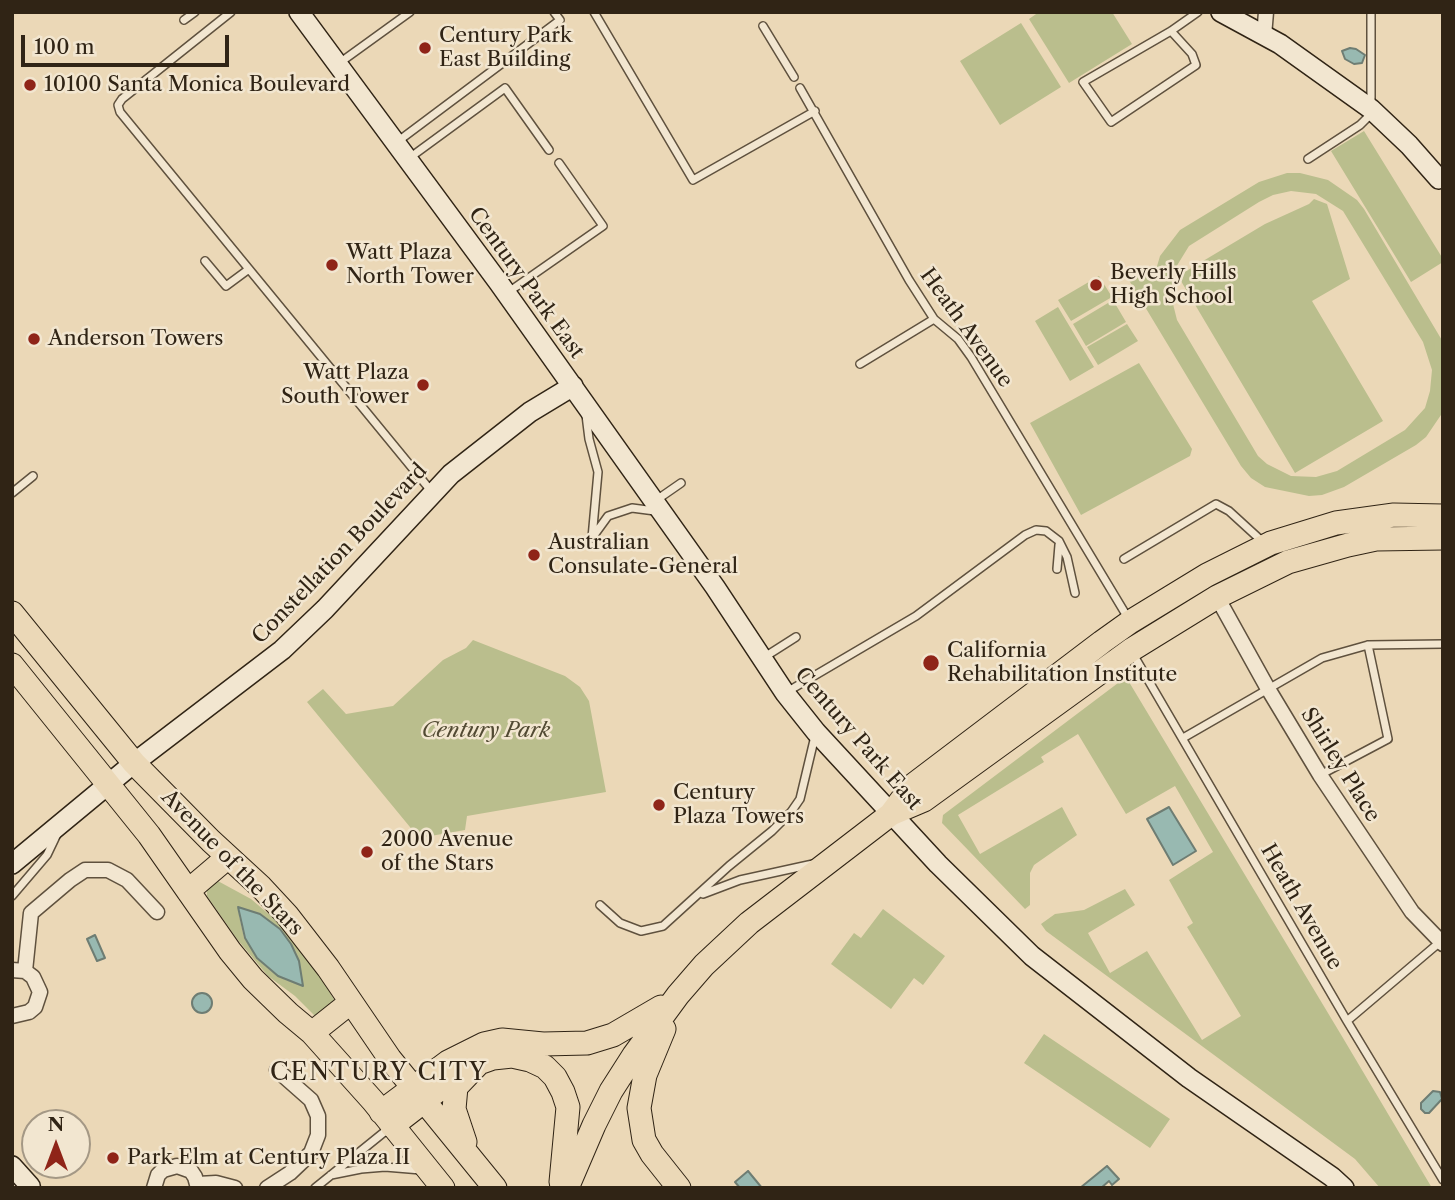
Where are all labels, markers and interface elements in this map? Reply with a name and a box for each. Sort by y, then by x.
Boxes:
scale bar [24,21,233,65]
place label: Century Park East Building [439,23,572,73]
text: 100 m [34,34,95,59]
marker: Century Park East Building [417,40,433,56]
place label: 10100 Santa Monica Boulevard [44,72,350,98]
marker: 10100 Santa Monica Boulevard [22,77,38,93]
street label: Century Park East [463,202,589,364]
place label: Watt Plaza North Tower [346,240,474,290]
marker: Watt Plaza North Tower [324,257,340,273]
place label: Beverly Hills High School [1110,260,1237,310]
street label: Heath Avenue [914,263,1018,393]
marker: Beverly Hills High School [1088,277,1104,293]
place label: Anderson Towers [48,326,223,352]
marker: Anderson Towers [26,331,42,347]
place label: Watt Plaza South Tower [281,360,409,410]
marker: Watt Plaza South Tower [415,377,431,393]
street label: Constellation Boulevard [247,459,433,649]
place label: Australian Consulate-General [548,530,738,580]
marker: Australian Consulate-General [526,547,542,563]
place label: California Rehabilitation Institute [947,638,1177,688]
marker: California Rehabilitation Institute [921,653,941,673]
street label: Century Park East [789,663,927,815]
street label: Shirley Place [1295,703,1385,827]
park label: Century Park [422,718,550,744]
place label: Century Plaza Towers [673,780,804,830]
street label: Avenue of the Stars [156,785,308,941]
marker: Century Plaza Towers [651,797,667,813]
place label: 2000 Avenue of the Stars [381,827,513,877]
street label: Heath Avenue [1255,840,1347,974]
marker: 2000 Avenue of the Stars [359,844,375,860]
district label: CENTURY CITY [272,1059,486,1087]
north arrow [21,1109,91,1179]
text: N [48,1113,64,1136]
place label: Park Elm at Century Plaza II [127,1145,410,1171]
marker: Park Elm at Century Plaza II [105,1150,121,1166]

